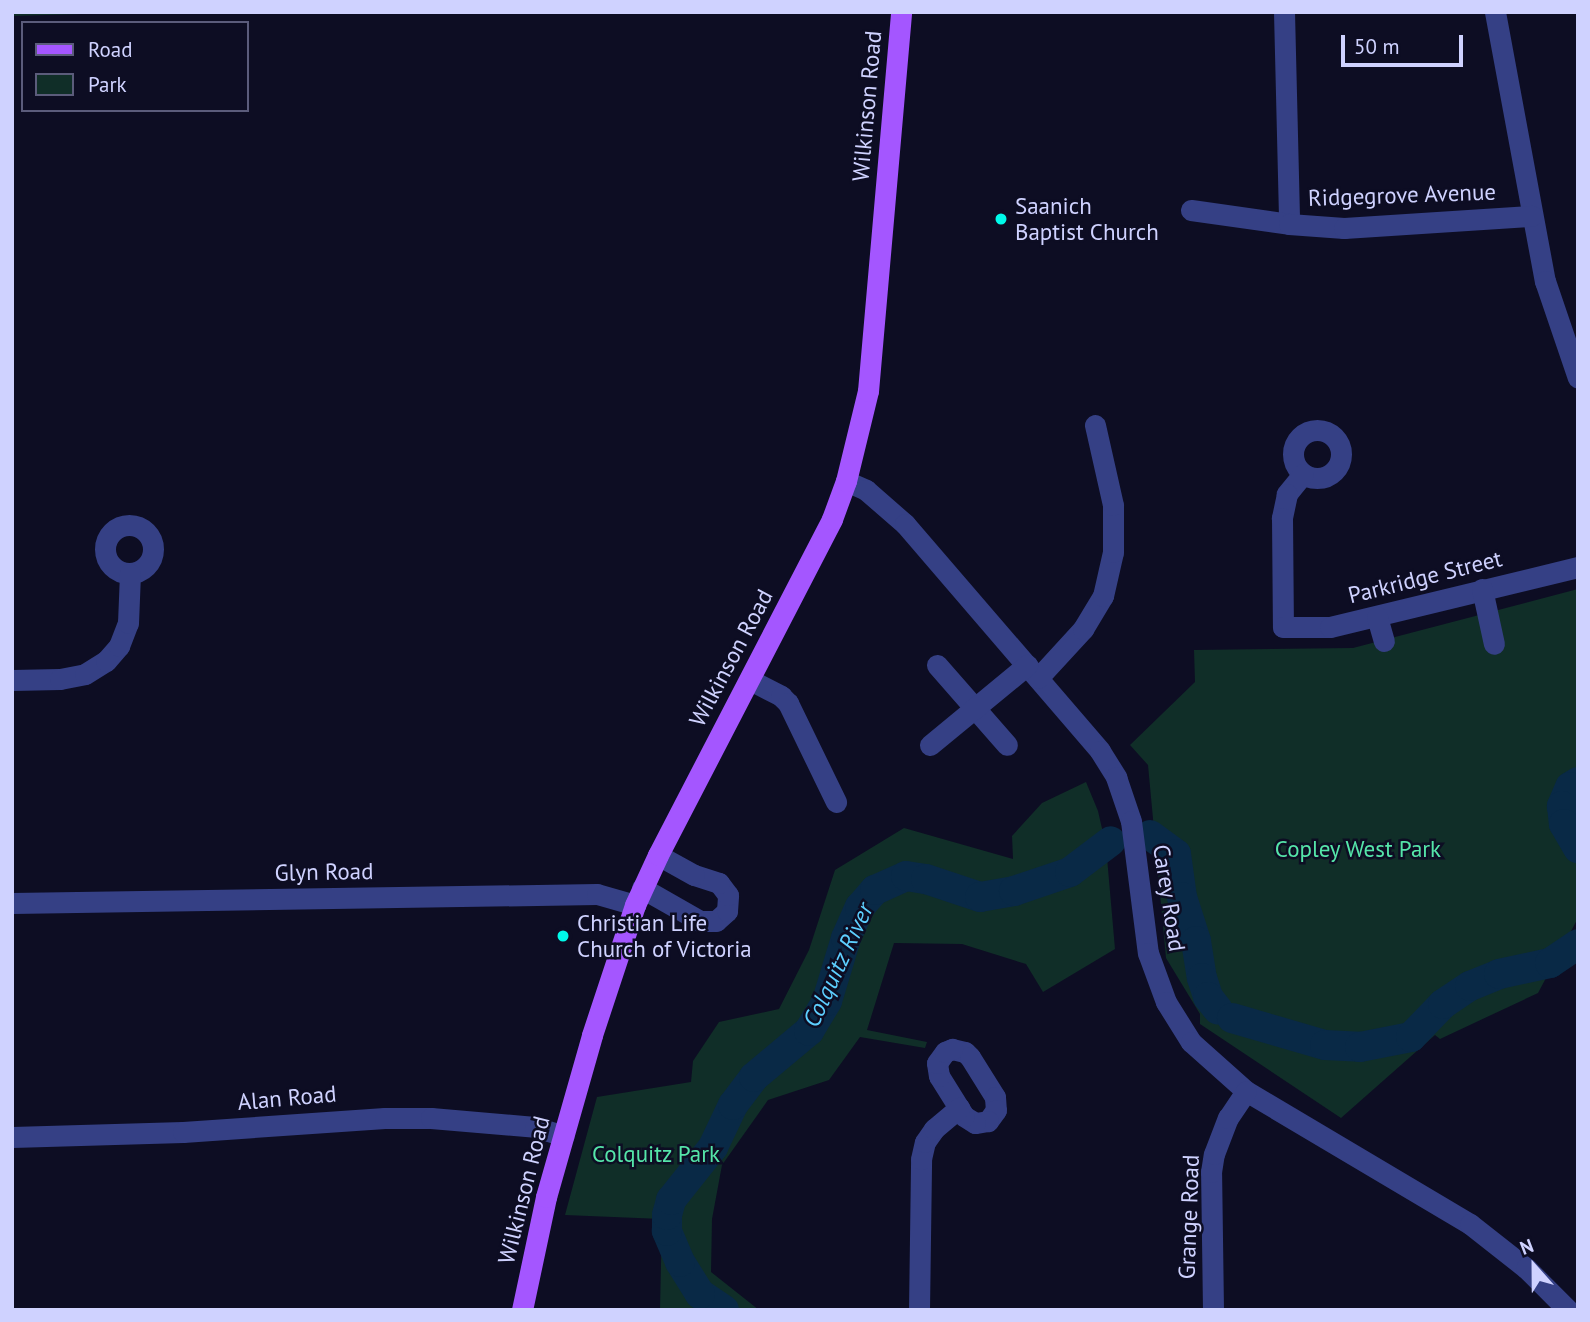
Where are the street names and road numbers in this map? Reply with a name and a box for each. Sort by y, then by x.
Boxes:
street label: Wilkinson Road [847,30,887,182]
street label: Ridgegrove Avenue [1307,178,1497,212]
street label: Parkridge Street [1345,545,1505,609]
street label: Wilkinson Road [683,585,779,731]
street label: Carey Road [1147,842,1191,954]
street label: Glyn Road [274,857,374,887]
street label: Alan Road [236,1080,338,1116]
street label: Wilkinson Road [492,1113,556,1267]
street label: Grange Road [1173,1154,1205,1280]

